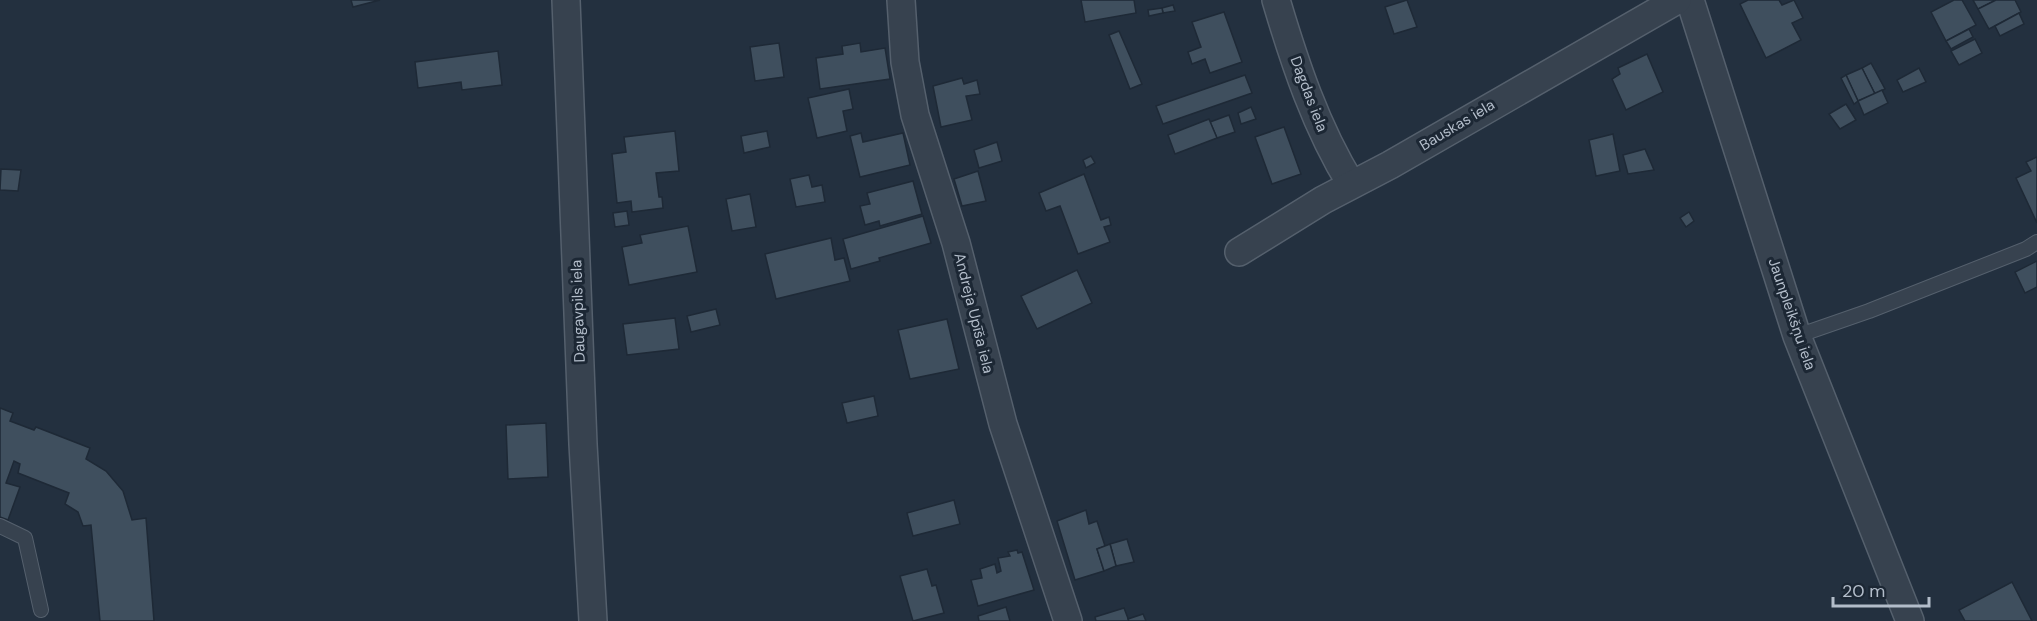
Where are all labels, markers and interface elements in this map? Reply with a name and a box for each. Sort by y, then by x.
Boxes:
street label: Dagdas iela [1285,53,1333,135]
street label: Bauskas iela [1416,95,1498,155]
street label: Andreja Upīša iela [949,251,999,375]
street label: Jaunpleikšņu iela [1763,255,1821,373]
street label: Daugavpils iela [566,259,590,363]
scale bar [1833,570,1929,608]
text: 20 m [1842,579,1885,603]

